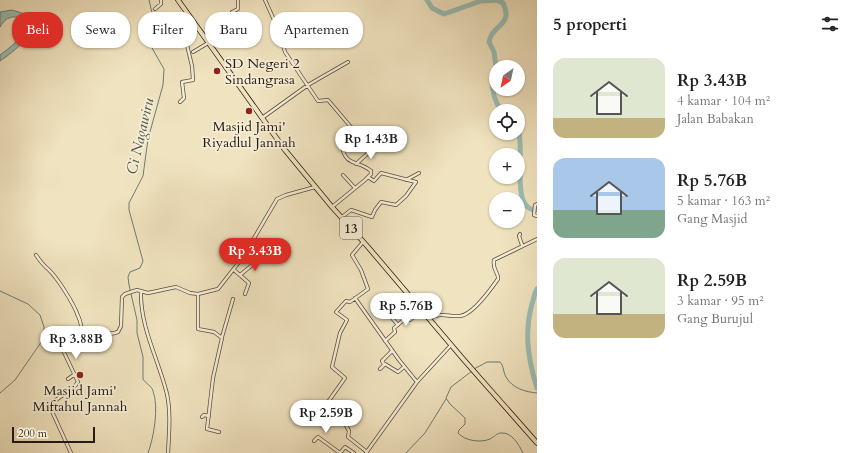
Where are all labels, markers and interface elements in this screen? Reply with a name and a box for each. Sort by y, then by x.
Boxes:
chip: Beli [12,12,63,48]
chip: Sewa [71,12,130,48]
chip: Filter [138,12,197,48]
chip: Baru [205,12,262,48]
chip: Apartemen [270,12,363,48]
text: 5 properti [553,13,627,36]
icon: filters [819,13,841,35]
place label: SD Negeri 2 Sindangrasa [225,54,300,89]
north arrow [489,60,525,96]
map controls [489,60,525,228]
marker: SD Negeri 2 Sindangrasa [212,66,222,76]
text: Rp 3.43B [677,69,747,92]
icon: home [585,74,633,122]
text: 4 kamar · 104 m² [677,92,770,110]
water label: Ci Nagawiru [121,95,159,176]
button: locate [489,104,525,140]
marker: Masjid Jami' Riyadlul Jannah [244,106,254,116]
text: Jalan Babakan [677,110,754,128]
place label: Masjid Jami' Riyadlul Jannah [202,117,296,152]
pin: Rp 1.43B [330,126,412,160]
text: Rp 1.43B [344,130,398,148]
button: + [489,148,525,184]
text: Rp 5.76B [677,169,747,192]
icon: home [585,174,633,222]
button: − [489,192,525,228]
text: 5 kamar · 163 m² [677,192,770,210]
text: Gang Masjid [677,210,748,228]
road number: 13 [340,217,362,239]
pin: Rp 3.43B [214,238,296,272]
text: Rp 3.43B [228,242,282,260]
text: Rp 2.59B [677,269,747,292]
icon: home [585,274,633,322]
text: 3 kamar · 95 m² [677,292,764,310]
pin: Rp 5.76B [365,293,447,327]
text: Rp 5.76B [379,297,433,315]
text: Gang Burujul [677,310,753,328]
pin: Rp 3.88B [35,326,117,360]
text: Rp 3.88B [49,330,103,348]
marker: Masjid Jami' Miftahul Jannah [75,370,85,380]
place label: Masjid Jami' Miftahul Jannah [33,381,128,416]
pin: Rp 2.59B [285,400,367,434]
text: Rp 2.59B [299,404,353,422]
scale bar [12,425,95,444]
text: 200 m [18,426,47,441]

